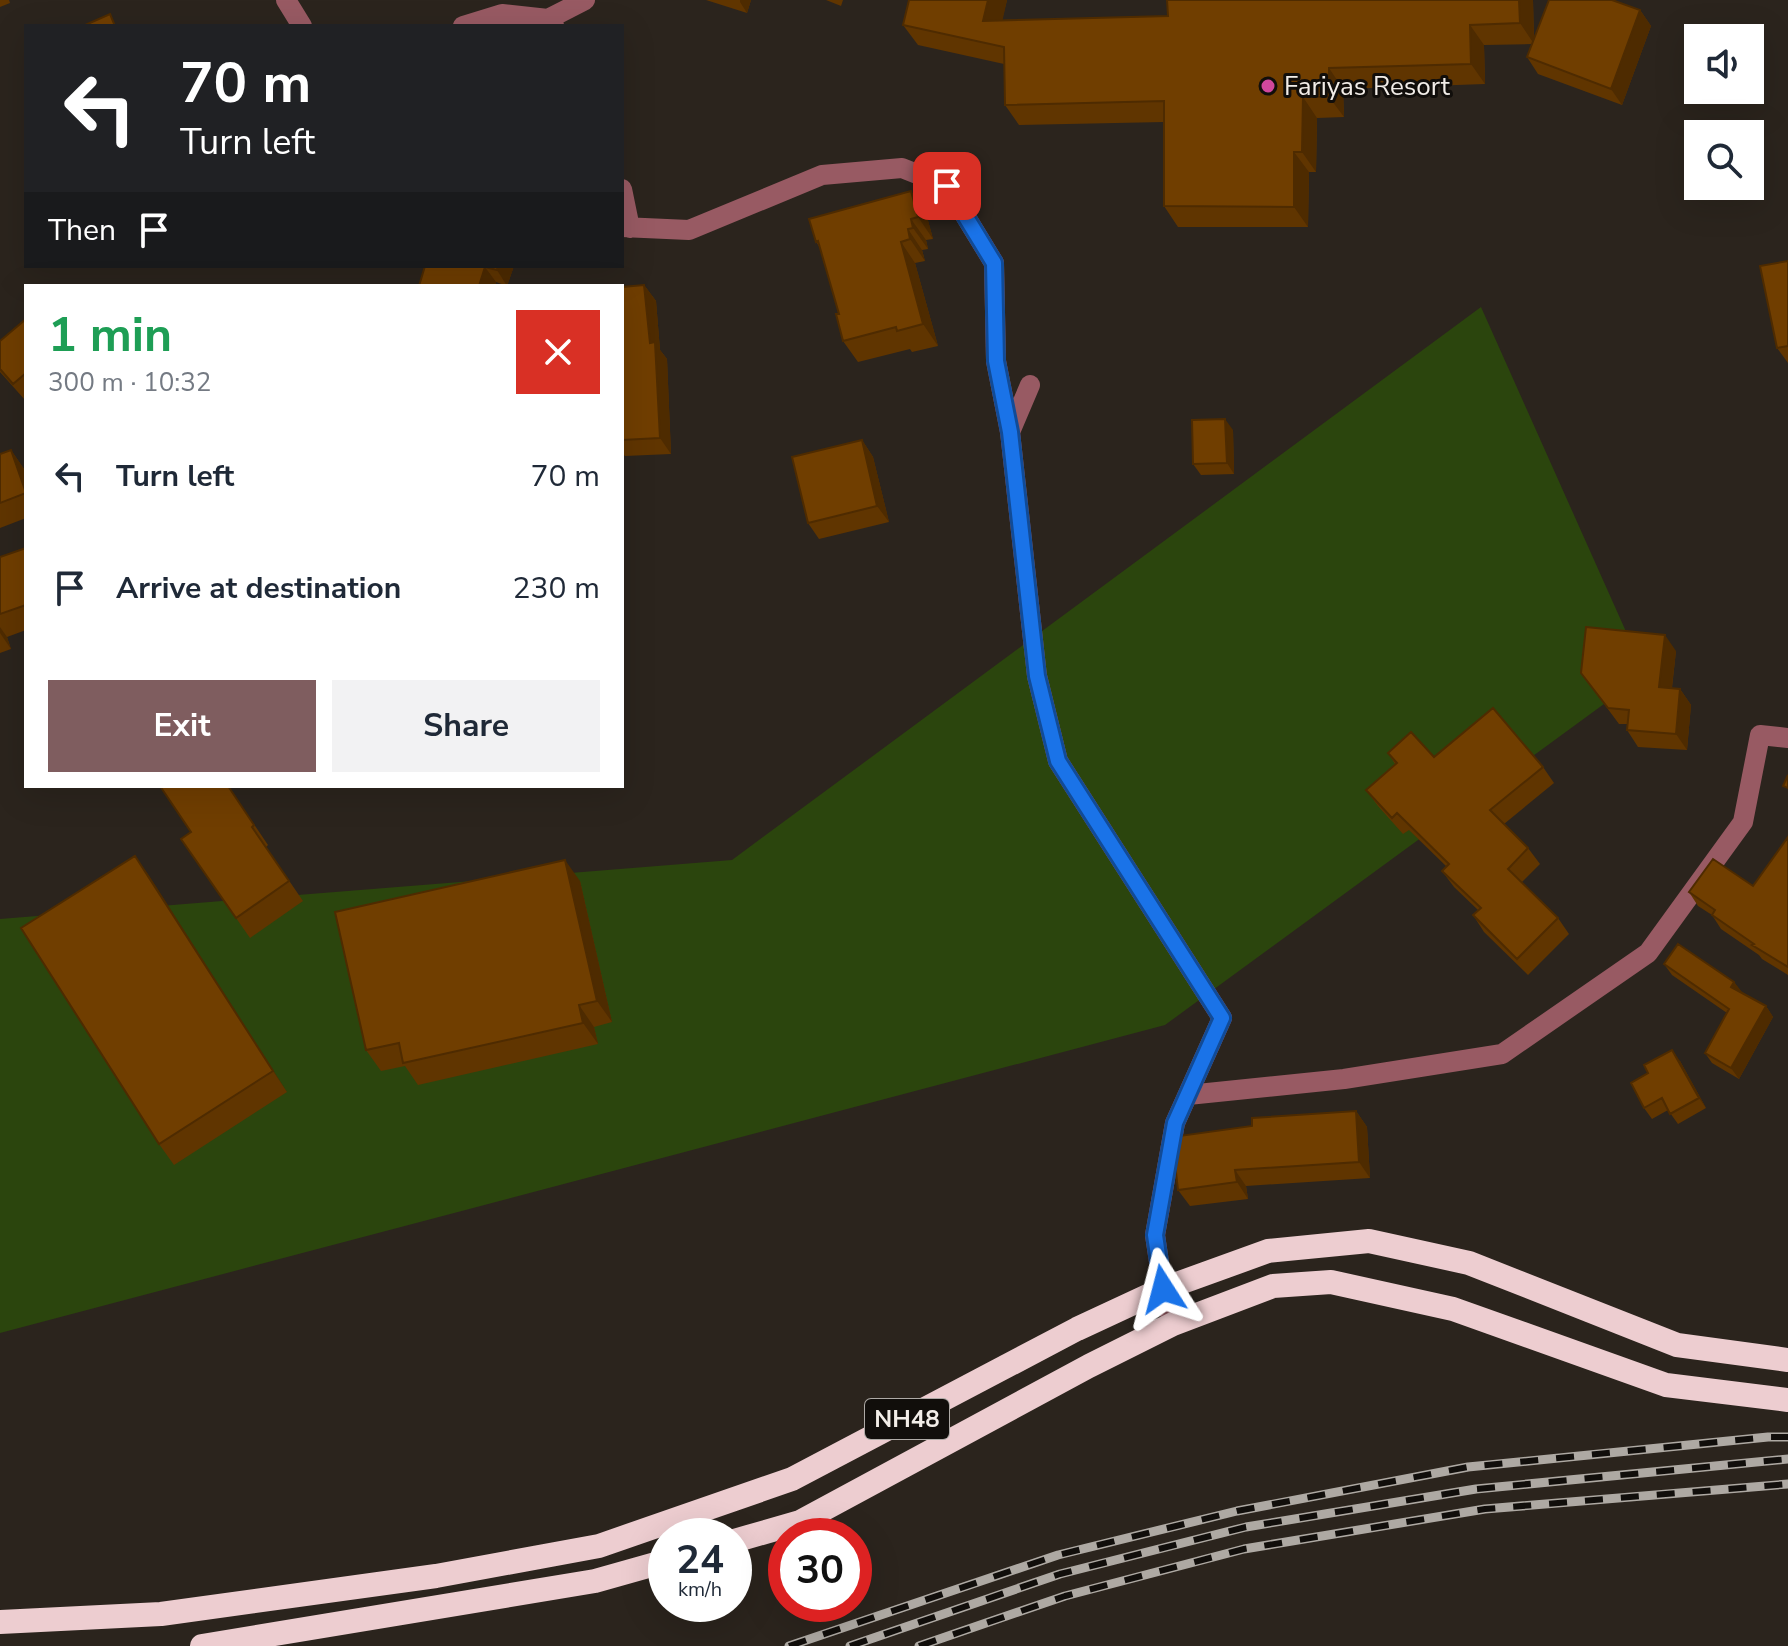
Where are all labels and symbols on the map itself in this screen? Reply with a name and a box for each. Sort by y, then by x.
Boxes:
place label: Fariyas Resort [1284,69,1451,104]
marker: Fariyas Resort [1259,77,1277,95]
pin [913,152,981,220]
position arrow [1121,1247,1205,1331]
road number: NH48 [865,1399,949,1439]
speed limit sign: 30 [768,1518,872,1622]

